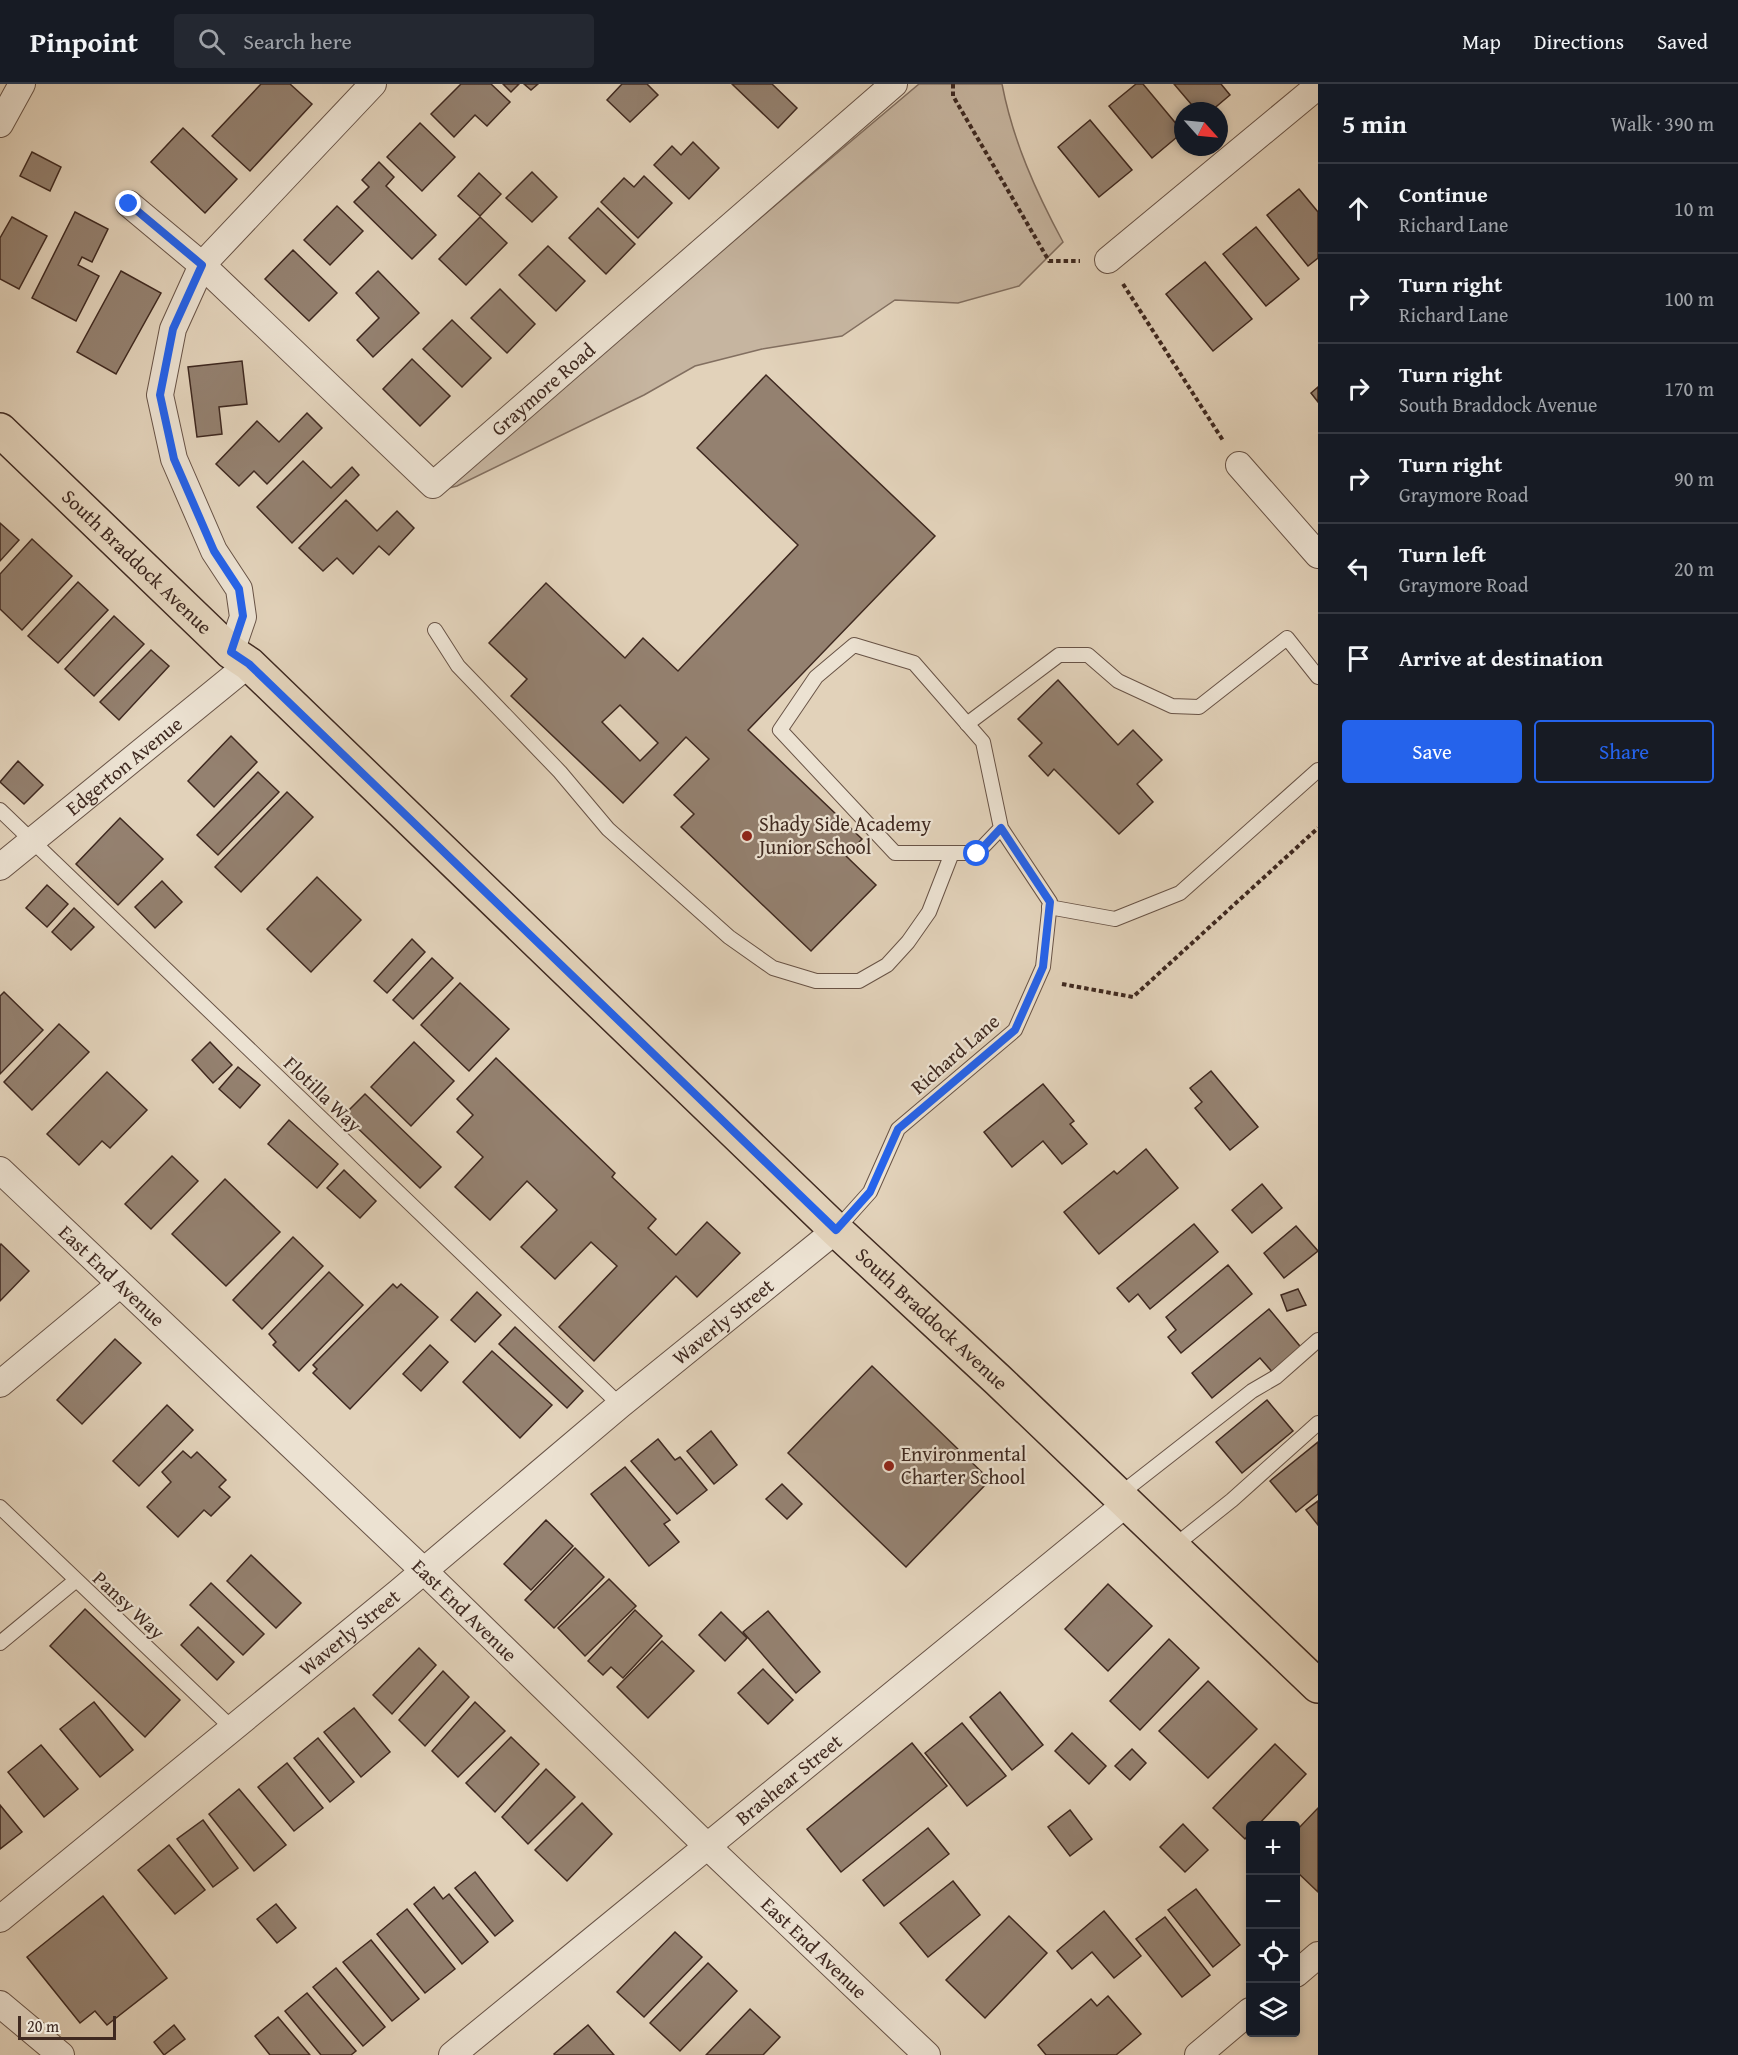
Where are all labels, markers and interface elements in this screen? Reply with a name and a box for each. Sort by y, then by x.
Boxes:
search box [174,14,594,68]
text: Pinpoint [30,21,138,62]
icon: search [195,25,228,58]
text: Search here [243,25,352,57]
text: Map [1462,26,1501,57]
text: Directions [1534,26,1624,57]
text: Saved [1657,26,1708,57]
north arrow [1174,102,1228,156]
text: 5 min [1342,104,1407,143]
text: Walk · 390 m [1611,109,1714,138]
text: Continue [1399,178,1488,210]
route end [115,190,141,216]
icon: ahead [1342,192,1375,225]
text: 10 m [1674,194,1714,223]
text: Richard Lane [1399,210,1508,239]
text: Turn right [1399,268,1502,300]
icon: right [1342,282,1375,315]
text: 100 m [1664,284,1714,313]
text: Richard Lane [1399,300,1508,329]
street label: Graymore Road [484,335,601,442]
text: Turn right [1399,358,1502,390]
icon: right [1342,372,1375,405]
text: 170 m [1664,374,1714,403]
text: South Braddock Avenue [1399,390,1597,419]
text: Turn right [1399,448,1502,480]
icon: right [1342,462,1375,495]
text: 90 m [1674,464,1714,493]
text: Graymore Road [1399,480,1528,509]
street label: South Braddock Avenue [56,482,219,641]
text: Turn left [1399,538,1486,570]
icon: left [1342,552,1375,585]
text: 20 m [1674,554,1714,583]
text: Graymore Road [1399,570,1528,599]
icon: arrive [1342,642,1375,675]
text: Arrive at destination [1399,642,1603,674]
street label: Edgerton Avenue [59,709,188,822]
button: Save [1342,720,1522,783]
button: Share [1534,720,1714,783]
place label: Shady Side Academy Junior School [756,809,931,861]
marker: Shady Side Academy Junior School [740,829,754,843]
route start [963,840,989,866]
street label: Richard Lane [904,1007,1005,1100]
street label: Flotilla Way [278,1049,369,1138]
street label: East End Avenue [53,1218,172,1333]
street label: South Braddock Avenue [849,1240,1015,1396]
street label: Waverly Street [666,1271,780,1371]
place label: Environmental Charter School [901,1439,1027,1491]
marker: Environmental Charter School [882,1459,896,1473]
street label: East End Avenue [406,1552,524,1668]
street label: Pansy Way [87,1564,172,1646]
street label: Waverly Street [292,1582,406,1682]
street label: Brashear Street [729,1727,848,1832]
map controls [1246,1821,1300,2037]
button: + [1246,1821,1300,1875]
button: − [1246,1875,1300,1929]
street label: East End Avenue [755,1890,874,2005]
button: locate [1246,1929,1300,1983]
button: layers [1246,1983,1300,2037]
scale bar [18,2013,116,2040]
text: 20 m [27,2014,59,2038]

